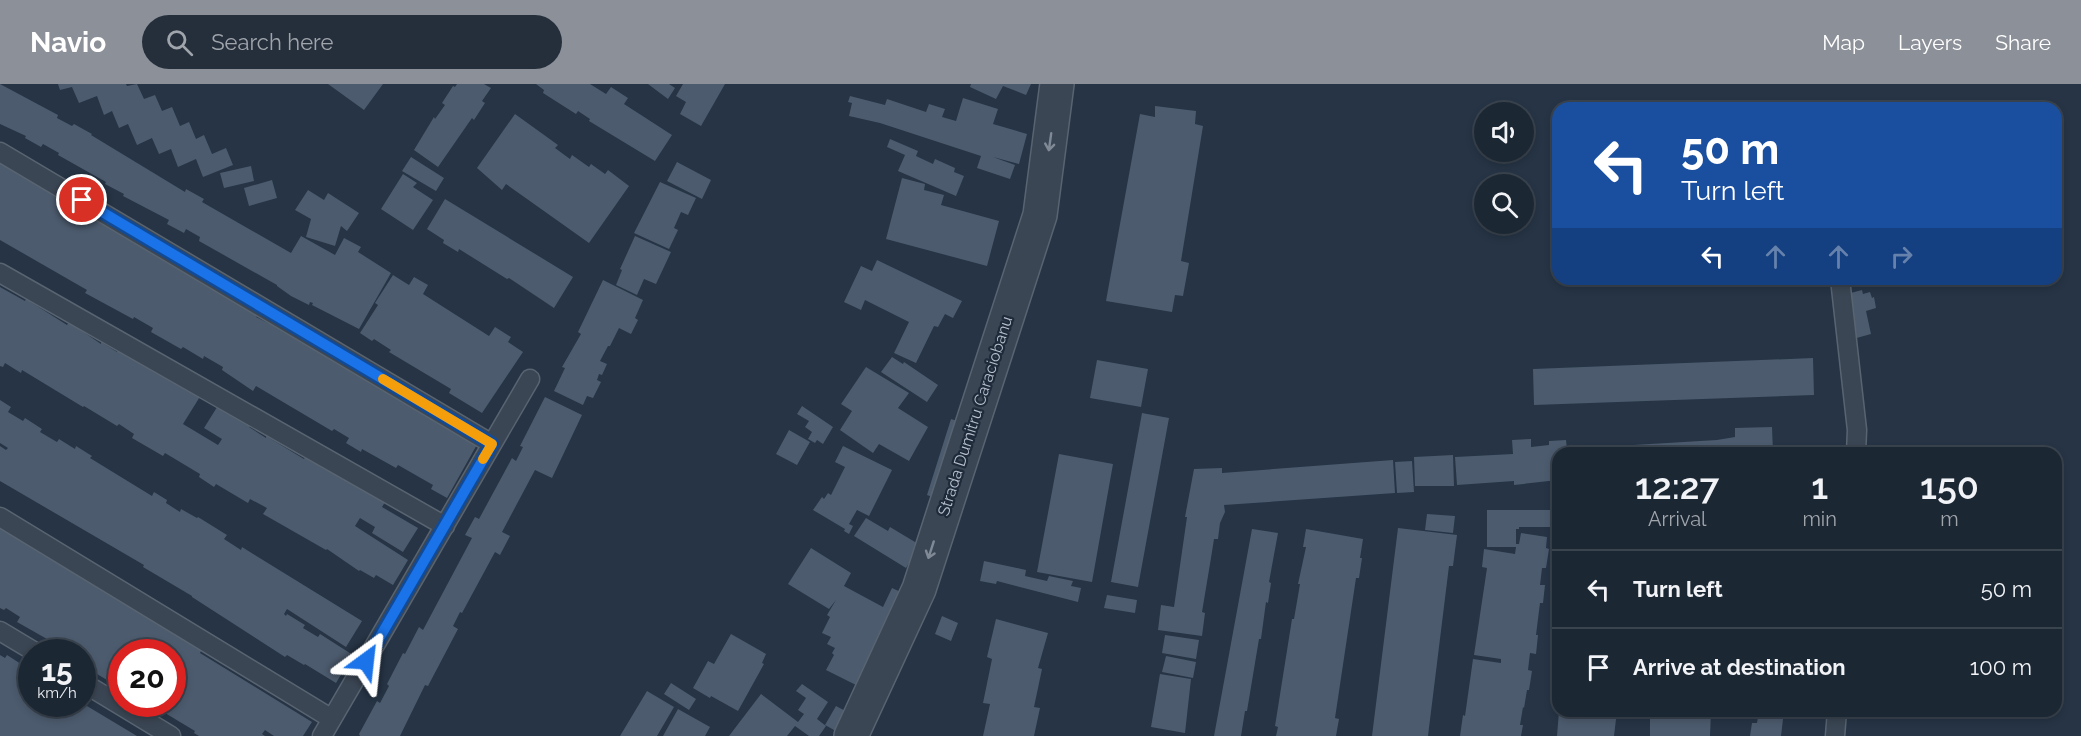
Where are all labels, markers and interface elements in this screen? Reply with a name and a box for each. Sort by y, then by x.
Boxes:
search box [142,15,562,69]
text: Navio [30,26,106,59]
icon: search [163,26,196,59]
text: Search here [211,29,333,55]
text: Map [1822,30,1865,55]
text: Layers [1898,30,1962,55]
text: Share [1995,30,2051,55]
map controls [1474,102,1534,234]
button: sound [1474,102,1534,162]
text: 50 m [1681,125,1779,174]
icon: left [1582,126,1660,204]
one-way arrow [1044,132,1055,151]
pin [56,174,107,225]
button: search [1474,174,1534,234]
text: Turn left [1681,175,1784,206]
icon: arrive [65,183,98,216]
icon: left [1696,240,1729,273]
icon: ahead [1759,240,1792,273]
icon: ahead [1822,240,1855,273]
icon: right [1885,240,1918,273]
street label: Strada Dumitru Caraciobanu [934,314,1016,518]
text: 12:27 [1635,465,1719,507]
text: 1 [1811,465,1828,507]
text: 150 [1920,465,1979,507]
text: Arrival [1648,507,1707,531]
text: min [1802,507,1837,531]
text: m [1940,507,1959,531]
one-way arrow [925,540,936,559]
icon: left [1582,573,1615,606]
text: Turn left [1633,576,1723,602]
text: 50 m [1981,576,2032,602]
position arrow [334,629,398,693]
speed limit sign: 20 [108,639,186,717]
icon: arrive [1582,651,1615,684]
text: 15 [41,653,73,688]
text: Arrive at destination [1633,654,1846,680]
text: 100 m [1970,654,2032,680]
text: km/h [37,684,77,702]

